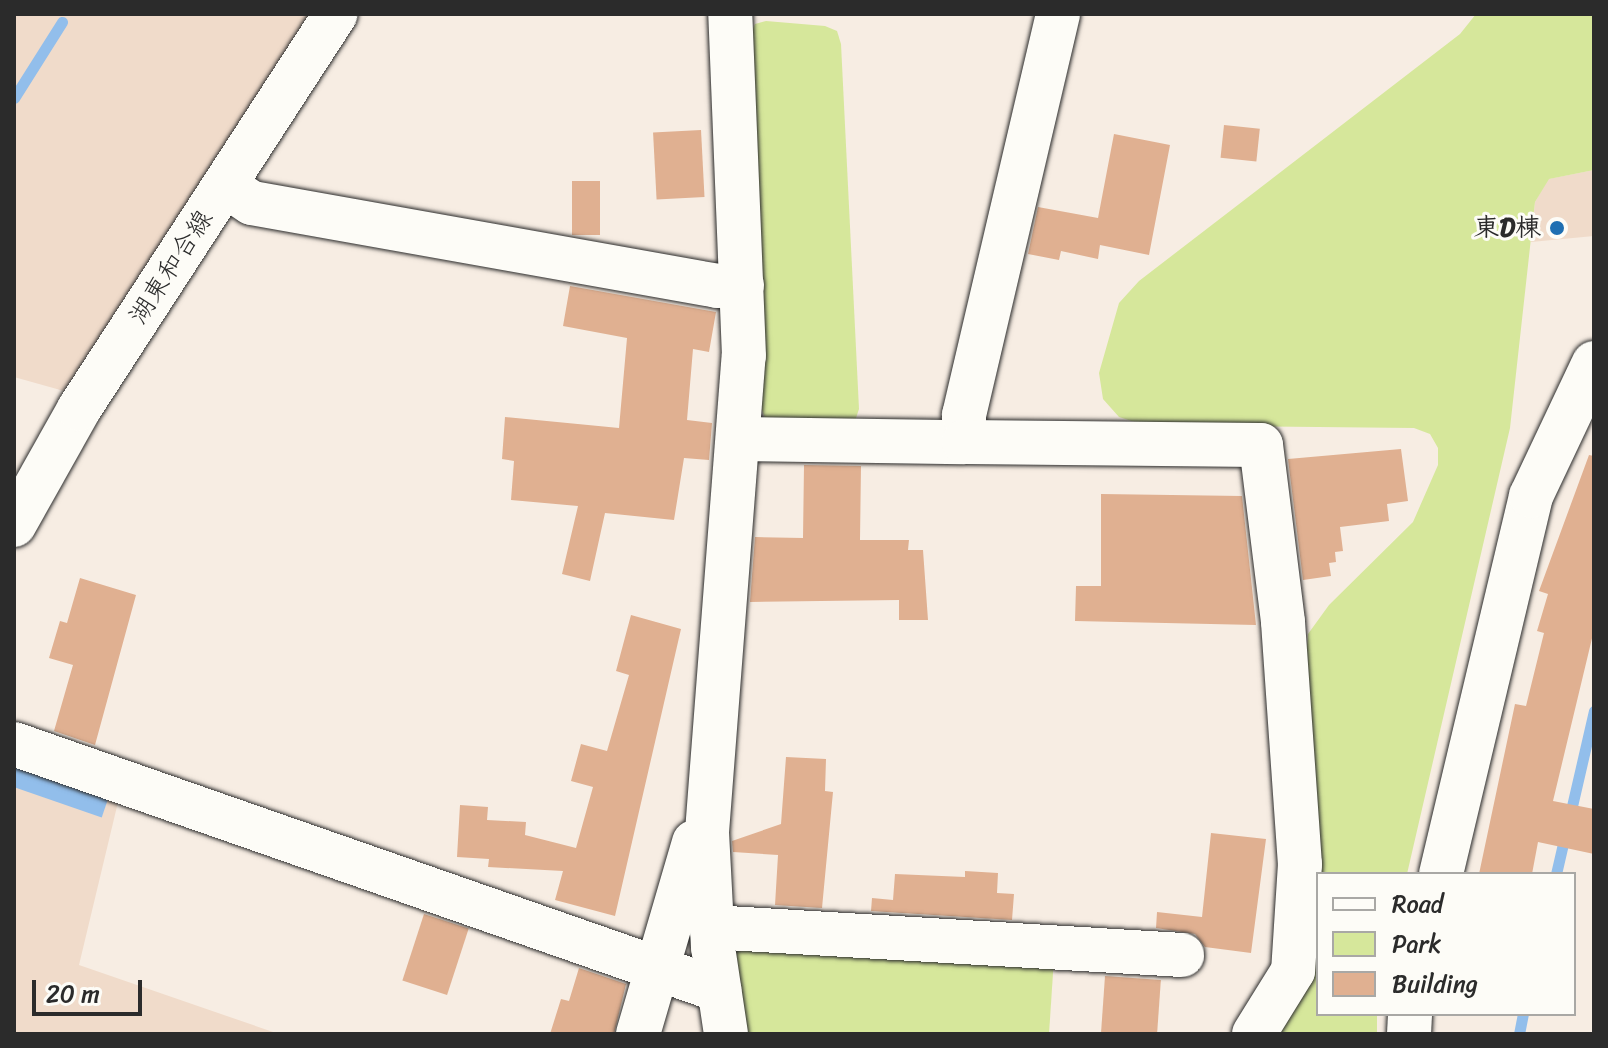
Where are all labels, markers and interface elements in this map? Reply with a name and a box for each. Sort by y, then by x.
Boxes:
street label: 湖東和合線 [123,204,219,330]
place label: 東D棟 [1473,212,1541,244]
marker: 東D棟 [1548,219,1566,237]
legend [1316,872,1576,1016]
text: Road [1392,883,1443,925]
text: Park [1392,923,1441,965]
text: Building [1392,963,1478,1005]
scale bar [36,964,146,1014]
text: 20 m [46,973,100,1015]

